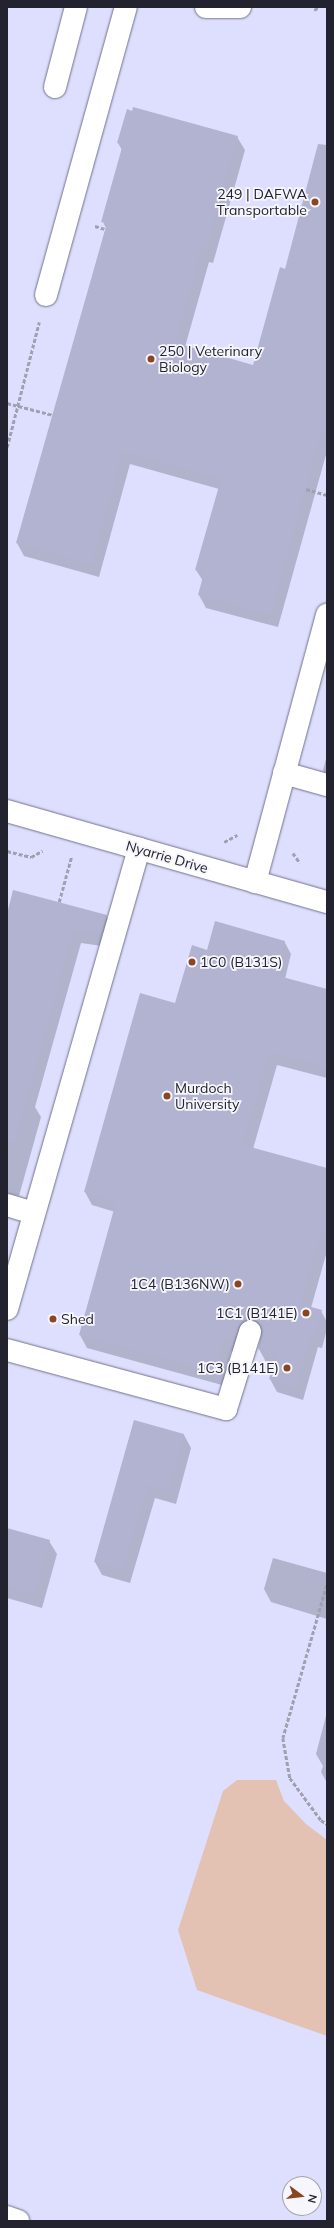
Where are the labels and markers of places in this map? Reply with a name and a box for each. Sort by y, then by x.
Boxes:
place label: 249 | DAFWA Transportable [217,186,307,218]
marker: 249 | DAFWA Transportable [310,197,320,207]
place label: 250 | Veterinary Biology [159,343,262,376]
marker: 250 | Veterinary Biology [146,354,156,364]
place label: 1C0 (B131S) [200,954,282,970]
marker: 1C0 (B131S) [187,957,197,967]
place label: Murdoch University [175,1080,239,1112]
marker: Murdoch University [162,1091,172,1101]
place label: 1C4 (B136NW) [130,1276,230,1292]
marker: 1C4 (B136NW) [233,1279,243,1289]
place label: 1C1 (B141E) [216,1305,298,1321]
marker: 1C1 (B141E) [301,1308,311,1318]
place label: Shed [61,1311,94,1327]
marker: Shed [48,1314,58,1324]
place label: 1C3 (B141E) [197,1360,279,1376]
marker: 1C3 (B141E) [282,1363,292,1373]

